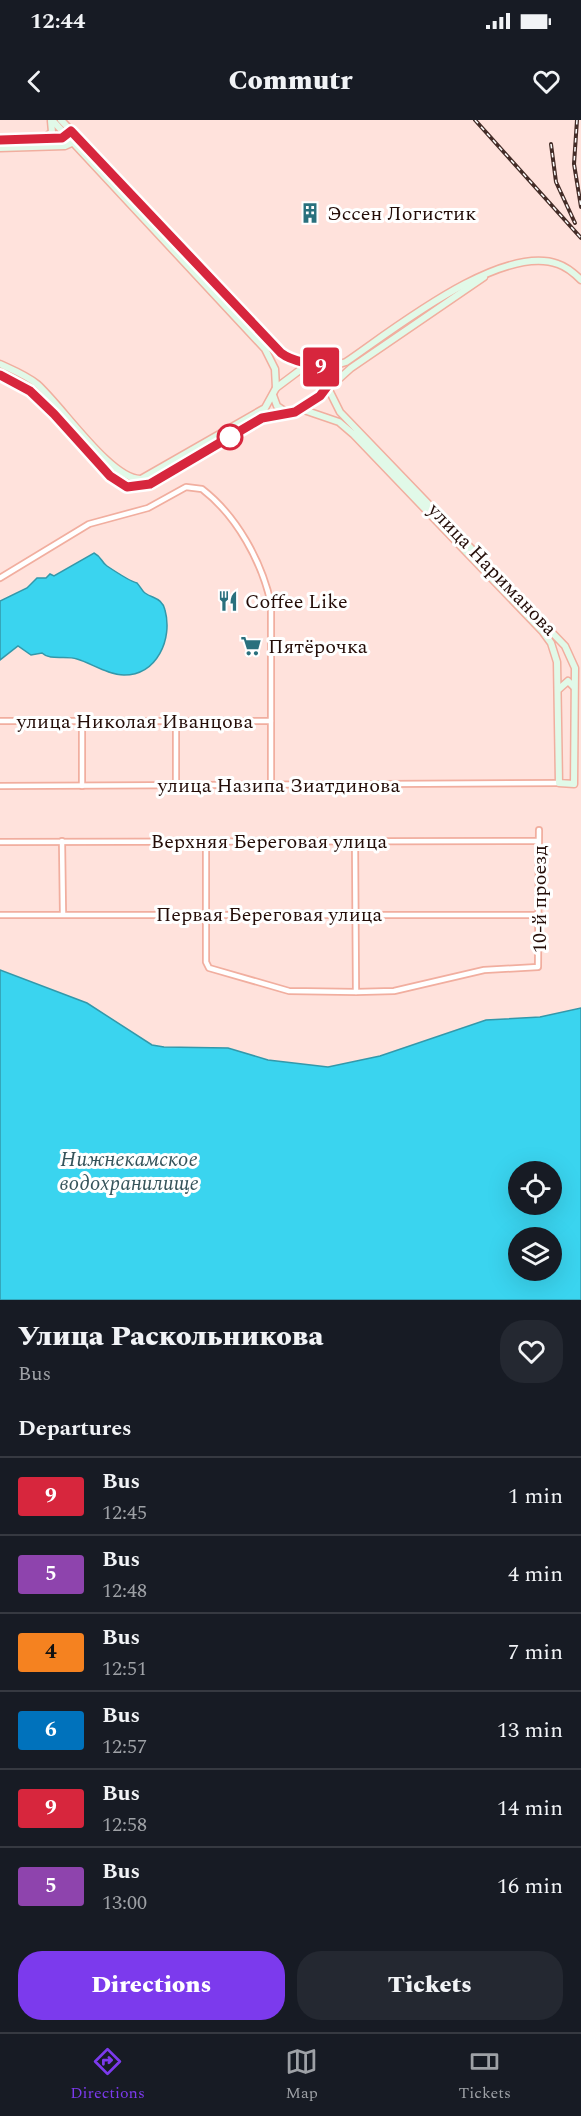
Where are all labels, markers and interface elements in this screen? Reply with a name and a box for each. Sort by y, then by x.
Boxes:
text: 12:44 [30,5,85,38]
text: Commutr [229,60,352,102]
icon: back [18,65,51,98]
icon: heart [530,65,563,98]
place label: Эссен Логистик [327,199,476,229]
building icon: Эссен Логистик [298,201,322,225]
line badge: 9 [302,348,340,386]
text: 9 [315,351,327,383]
unlabelled marker [217,424,243,450]
street label: улица Нариманова [420,496,564,643]
place label: Coffee Like [245,587,348,617]
restaurant icon: Coffee Like [216,589,240,613]
place label: Пятёрочка [268,632,368,662]
supermarket icon: Пятёрочка [239,634,263,658]
street label: улица Николая Иванцова [16,707,253,737]
street label: улица Назипа Зиатдинова [157,771,401,801]
street label: Верхняя Береговая улица [151,827,387,857]
street label: 10-й проезд [525,845,555,953]
street label: Первая Береговая улица [156,900,383,930]
water label: Нижнекамское водохранилище [59,1144,199,1200]
map controls [508,1161,562,1281]
button: locate [508,1161,562,1215]
button: layers [508,1227,562,1281]
text: Улица Раскольникова [18,1315,323,1358]
button: heart [500,1320,563,1383]
text: Bus [18,1359,51,1389]
text: Departures [18,1412,132,1445]
text: Bus [102,1465,140,1498]
text: 9 [45,1480,57,1512]
text: 1 min [508,1480,563,1513]
text: 12:45 [102,1498,147,1528]
text: Bus [102,1543,140,1576]
text: 5 [45,1558,57,1590]
text: 4 min [508,1558,563,1591]
text: 12:48 [102,1576,147,1606]
text: Bus [102,1621,140,1654]
text: 4 [45,1636,57,1668]
text: 7 min [508,1636,563,1669]
text: 12:51 [102,1654,147,1684]
text: Bus [102,1699,140,1732]
text: 6 [45,1714,57,1746]
text: 13 min [497,1714,563,1747]
text: 12:57 [102,1732,147,1762]
text: Bus [102,1777,140,1810]
text: 9 [45,1792,57,1824]
text: 14 min [497,1792,563,1825]
text: 12:58 [102,1810,147,1840]
text: Bus [102,1855,140,1888]
text: 5 [45,1870,57,1902]
text: 16 min [497,1870,563,1903]
text: 13:00 [102,1888,147,1918]
button: Directions [18,1951,285,2020]
button: Tickets [297,1951,563,2020]
tab: Directions [70,2045,145,2105]
tab: Map [285,2045,318,2105]
tab: Tickets [458,2045,511,2105]

